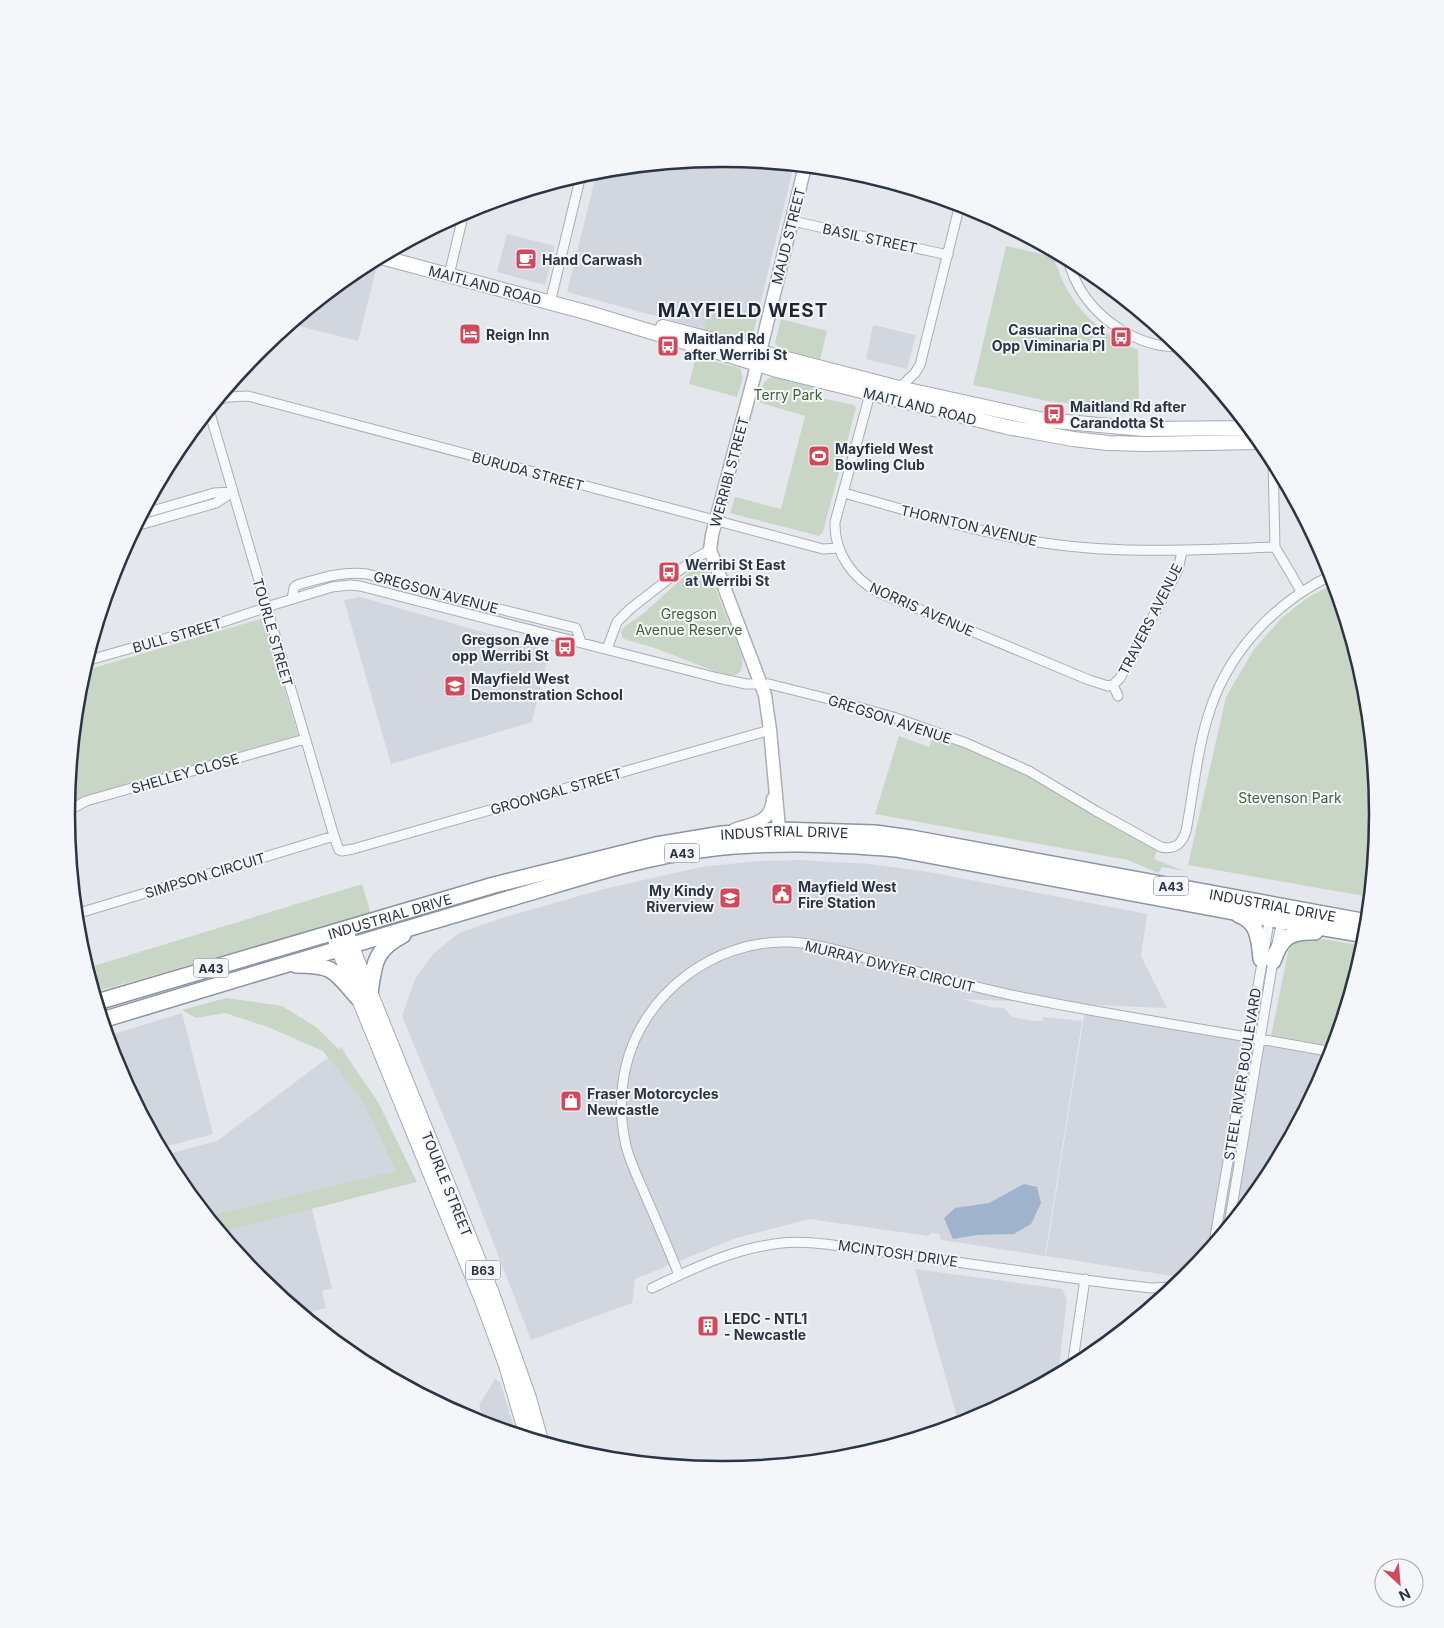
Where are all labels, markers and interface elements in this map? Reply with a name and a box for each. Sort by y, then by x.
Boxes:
street label: MAUD STREET [768,186,808,286]
street label: BASIL STREET [821,220,919,256]
cafe icon: Hand Carwash [514,247,538,271]
place label: Hand Carwash [542,251,642,268]
street label: MAITLAND ROAD [427,262,543,308]
district label: MAYFIELD WEST [658,299,828,322]
place label: Casuarina Cct Opp Viminaria Pl [992,321,1105,354]
hotel icon: Reign Inn [458,322,482,346]
bus stop icon: Casuarina Cct Opp Viminaria Pl [1109,325,1133,349]
place label: Reign Inn [486,326,549,343]
place label: Maitland Rd after Werribi St [684,330,787,363]
bus stop icon: Maitland Rd after Werribi St [656,334,680,358]
street label: MAITLAND ROAD [862,384,978,428]
park label: Terry Park [754,386,823,403]
place label: Maitland Rd after Carandotta St [1070,398,1187,431]
bus stop icon: Maitland Rd after Carandotta St [1042,402,1066,426]
street label: WERRIBI STREET [706,415,752,529]
place label: Mayfield West Bowling Club [835,440,933,473]
sports icon: Mayfield West Bowling Club [807,444,831,468]
street label: BURUDA STREET [470,448,586,494]
street label: THORNTON AVENUE [899,501,1039,549]
place label: Werribi St East at Werribi St [685,556,786,589]
bus stop icon: Werribi St East at Werribi St [657,560,681,584]
street label: TRAVERS AVENUE [1115,560,1185,678]
street label: GREGSON AVENUE [372,567,500,617]
street label: TOURLE STREET [249,576,297,688]
street label: NORRIS AVENUE [867,578,977,640]
park label: Gregson Avenue Reserve [636,605,742,638]
street label: BULL STREET [130,614,224,656]
place label: Gregson Ave opp Werribi St [452,631,549,664]
bus stop icon: Gregson Ave opp Werribi St [553,635,577,659]
place label: Mayfield West Demonstration School [471,670,623,703]
school or university icon: Mayfield West Demonstration School [443,674,467,698]
street label: GREGSON AVENUE [826,691,954,747]
street label: SHELLEY CLOSE [129,749,241,797]
street label: GROONGAL STREET [488,764,624,818]
park label: Stevenson Park [1238,789,1342,806]
street label: INDUSTRIAL DRIVE [720,821,849,843]
road number: A43 [664,844,700,862]
street label: SIMPSON CIRCUIT [143,849,267,901]
road number: A43 [1154,876,1188,896]
place label: Mayfield West Fire Station [798,878,896,911]
place label: My Kindy Riverview [646,882,715,915]
public building icon: Mayfield West Fire Station [770,882,794,906]
street label: INDUSTRIAL DRIVE [1208,885,1337,925]
school or university icon: My Kindy Riverview [718,886,742,910]
street label: INDUSTRIAL DRIVE [326,890,453,942]
street label: MURRAY DWYER CIRCUIT [803,937,977,995]
road number: A43 [194,958,228,978]
street label: STEEL RIVER BOULEVARD [1220,986,1264,1162]
place label: Fraser Motorcycles Newcastle [587,1085,719,1118]
shop icon: Fraser Motorcycles Newcastle [559,1089,583,1113]
street label: TOURLE STREET [418,1129,476,1239]
street label: MCINTOSH DRIVE [837,1236,959,1270]
road number: B63 [466,1260,500,1280]
place label: LEDC - NTL1 - Newcastle [724,1310,807,1343]
building icon: LEDC - NTL1 - Newcastle [696,1314,720,1338]
north arrow [1374,1558,1424,1608]
text: N [1396,1585,1413,1605]

